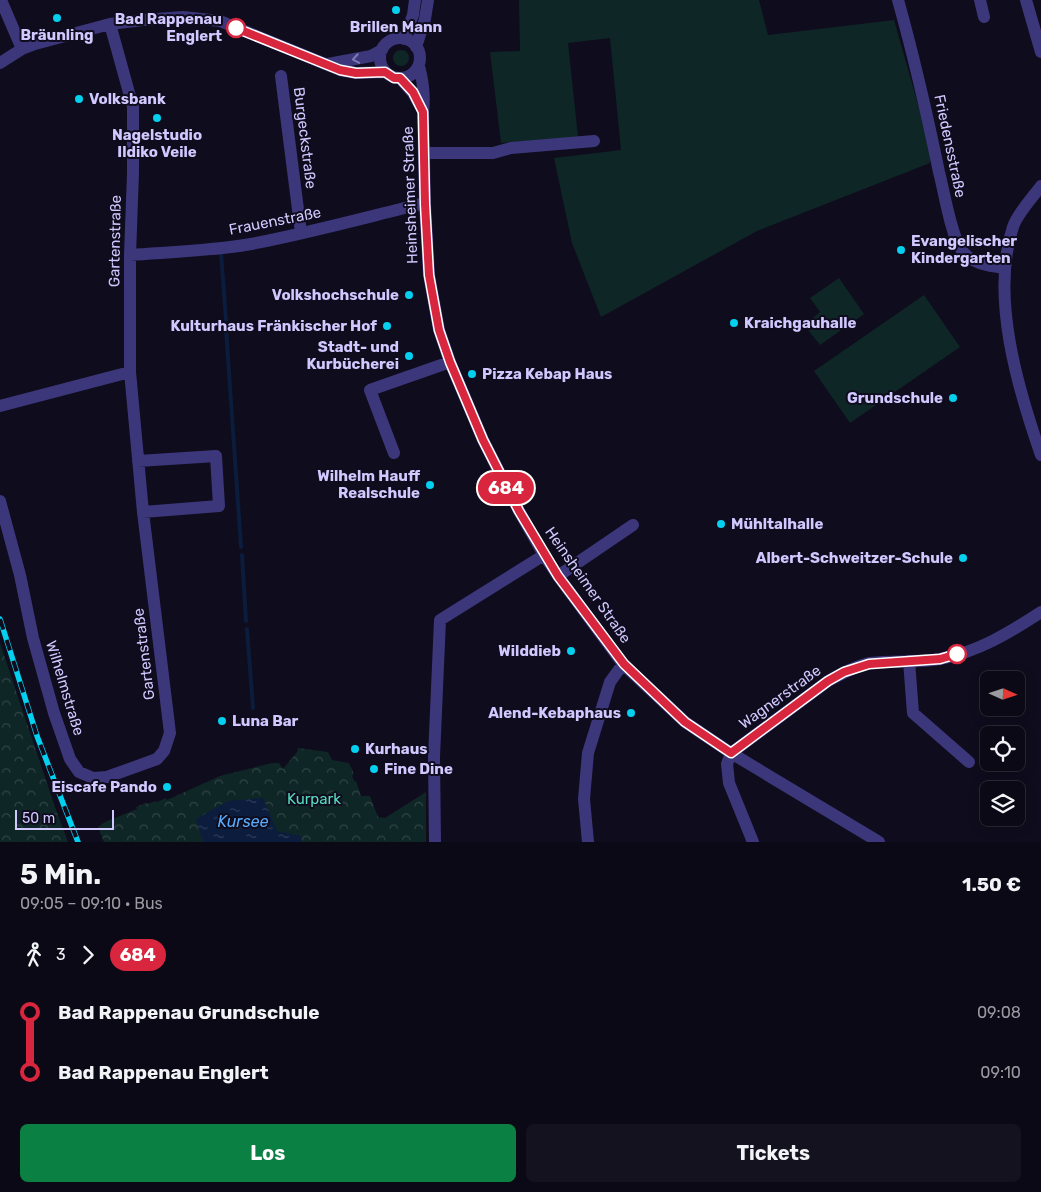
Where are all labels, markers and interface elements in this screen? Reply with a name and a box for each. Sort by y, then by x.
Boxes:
marker: Brillen Mann [390,4,402,16]
place label: Bad Rappenau Englert [115,10,222,45]
marker: Bräunling [51,12,63,24]
marker: Bad Rappenau Englert [226,18,246,38]
place label: Brillen Mann [350,18,442,36]
place label: Bräunling [20,26,94,44]
one-way arrow [351,53,360,63]
street label: Burgeckstraße [290,86,320,190]
place label: Volksbank [89,90,166,108]
marker: Volksbank [73,93,85,105]
street label: Friedensstraße [930,93,970,199]
marker: Nagelstudio Ildiko Veile [151,112,163,124]
place label: Nagelstudio Ildiko Veile [112,126,202,161]
street label: Heinsheimer Straße [399,126,421,264]
street label: Gartenstraße [105,195,125,287]
street label: Frauenstraße [227,203,323,239]
place label: Evangelischer Kindergarten [911,232,1017,267]
marker: Evangelischer Kindergarten [895,244,907,256]
place label: Volkshochschule [272,286,399,304]
marker: Volkshochschule [403,289,415,301]
place label: Kraichgauhalle [744,314,857,332]
place label: Kulturhaus Fränkischer Hof [171,317,377,335]
marker: Kraichgauhalle [728,317,740,329]
marker: Kulturhaus Fränkischer Hof [381,320,393,332]
place label: Stadt- und Kurbücherei [306,338,399,373]
marker: Stadt- und Kurbücherei [403,350,415,362]
place label: Pizza Kebap Haus [482,365,612,383]
marker: Pizza Kebap Haus [466,368,478,380]
place label: Grundschule [847,389,943,407]
marker: Grundschule [947,392,959,404]
place label: Wilhelm Hauff Realschule [317,467,421,502]
line badge: 684 [477,472,535,504]
text: 684 [488,477,524,499]
marker: Wilhelm Hauff Realschule [424,479,436,491]
place label: Mühltalhalle [731,515,823,533]
marker: Mühltalhalle [715,518,727,530]
street label: Heinsheimer Straße [541,523,635,647]
place label: Albert-Schweitzer-Schule [756,549,953,567]
marker: Albert-Schweitzer-Schule [957,552,969,564]
street label: Gartenstraße [129,607,159,701]
street label: Wilhelmstraße [42,638,88,738]
place label: Wilddieb [498,642,561,660]
unlabelled marker [947,644,967,664]
marker: Wilddieb [565,645,577,657]
street label: Wagnerstraße [736,661,824,733]
north arrow [980,671,1025,716]
map controls [980,671,1025,826]
place label: Alend-Kebaphaus [488,704,621,722]
marker: Alend-Kebaphaus [625,707,637,719]
place label: Luna Bar [232,712,299,730]
marker: Luna Bar [216,715,228,727]
button: locate [980,726,1025,771]
place label: Kurhaus [365,740,428,758]
marker: Kurhaus [349,743,361,755]
place label: Fine Dine [384,760,453,778]
marker: Fine Dine [368,763,380,775]
place label: Eiscafe Pando [51,778,157,796]
marker: Eiscafe Pando [161,781,173,793]
button: layers [980,781,1025,826]
park label: Kurpark [287,790,341,808]
scale bar [15,807,114,830]
text: 50 m [22,810,55,827]
water label: Kursee [218,812,268,831]
text: 5 Min. [20,858,101,891]
text: 1.50 € [962,873,1021,896]
text: 09:05 – 09:10 · Bus [20,894,163,913]
icon: walk [20,941,48,969]
icon: forward [74,941,102,969]
text: 684 [120,944,156,966]
text: 3 [56,945,66,964]
text: Bad Rappenau Grundschule [58,1001,320,1024]
text: 09:08 [977,1003,1021,1022]
text: Bad Rappenau Englert [58,1061,269,1084]
text: 09:10 [980,1063,1021,1082]
button: Los [20,1124,516,1182]
button: Tickets [526,1124,1021,1182]

